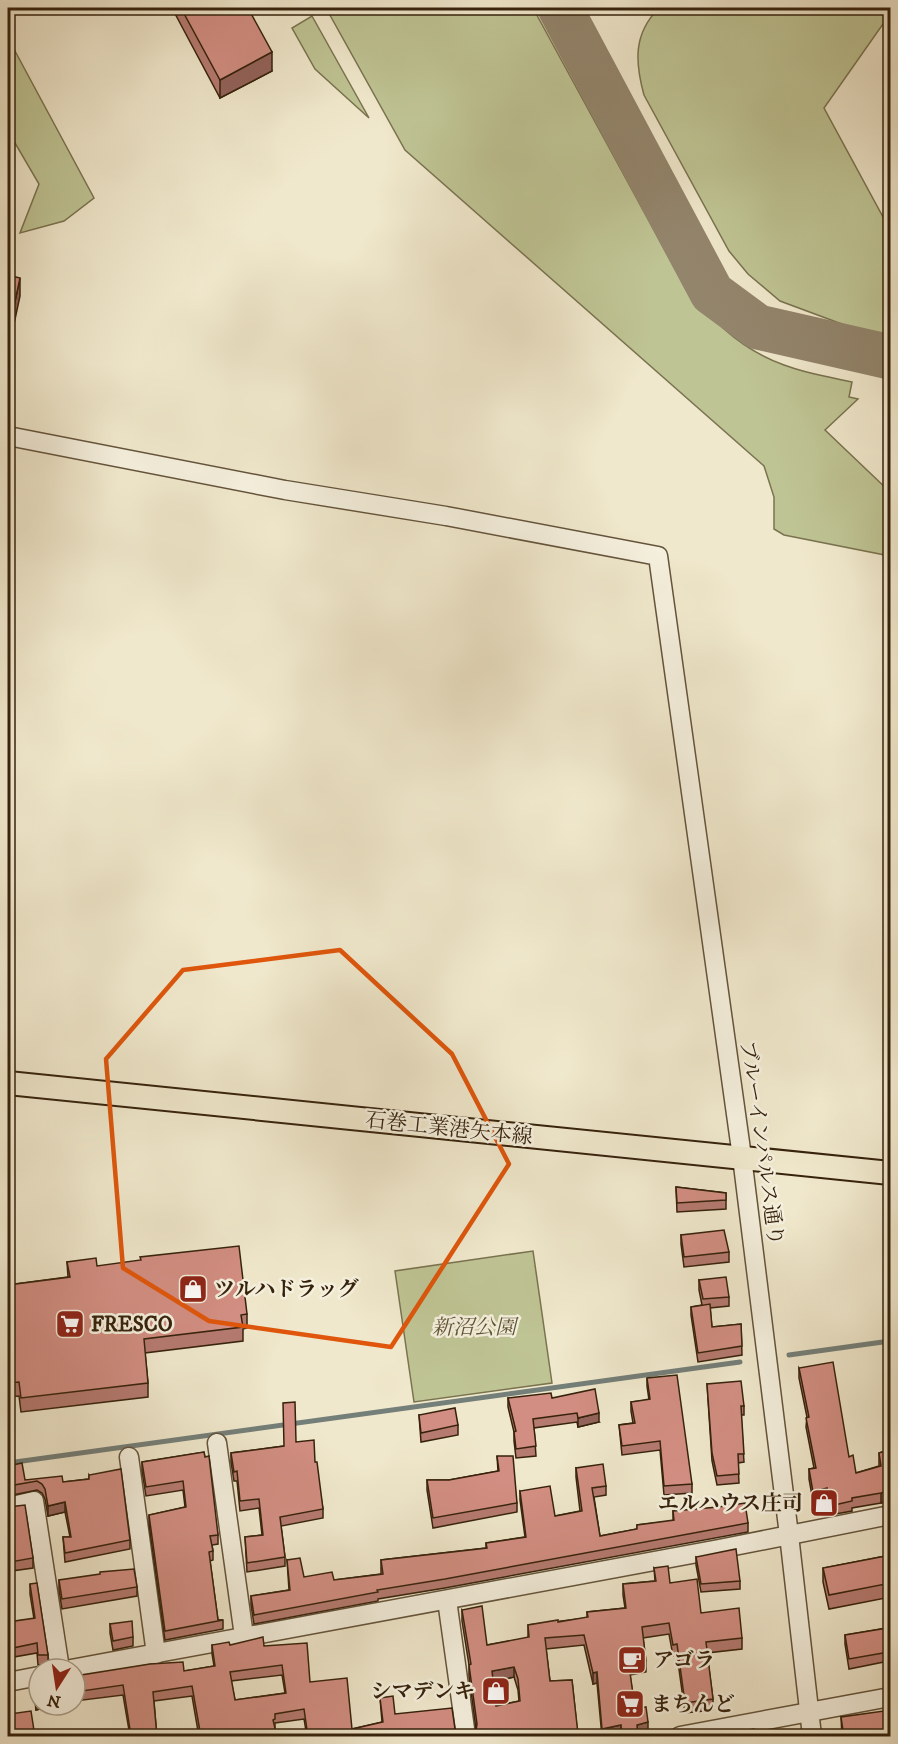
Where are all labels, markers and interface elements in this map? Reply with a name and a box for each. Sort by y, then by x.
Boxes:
street label: ブルーインパルス通り [734,1039,788,1247]
street label: 石巻工業港矢本線 [364,1107,534,1151]
shop icon: ツルハドラッグ [177,1273,209,1305]
place label: ツルハドラッグ [214,1277,359,1303]
supermarket icon: FRESCO [54,1308,86,1340]
place label: FRESCO [91,1312,173,1338]
park label: 新沼公園 [432,1315,519,1341]
shop icon: エルハウス庄司 [808,1487,840,1519]
place label: エルハウス庄司 [658,1491,803,1517]
cafe icon: アゴラ [616,1644,648,1676]
place label: アゴラ [653,1648,715,1674]
north arrow [27,1657,87,1717]
shop icon: シマデンキ [480,1675,512,1707]
place label: シマデンキ [370,1679,475,1705]
supermarket icon: まちんど [614,1688,646,1720]
text: N [46,1690,63,1712]
place label: まちんど [651,1692,735,1718]

